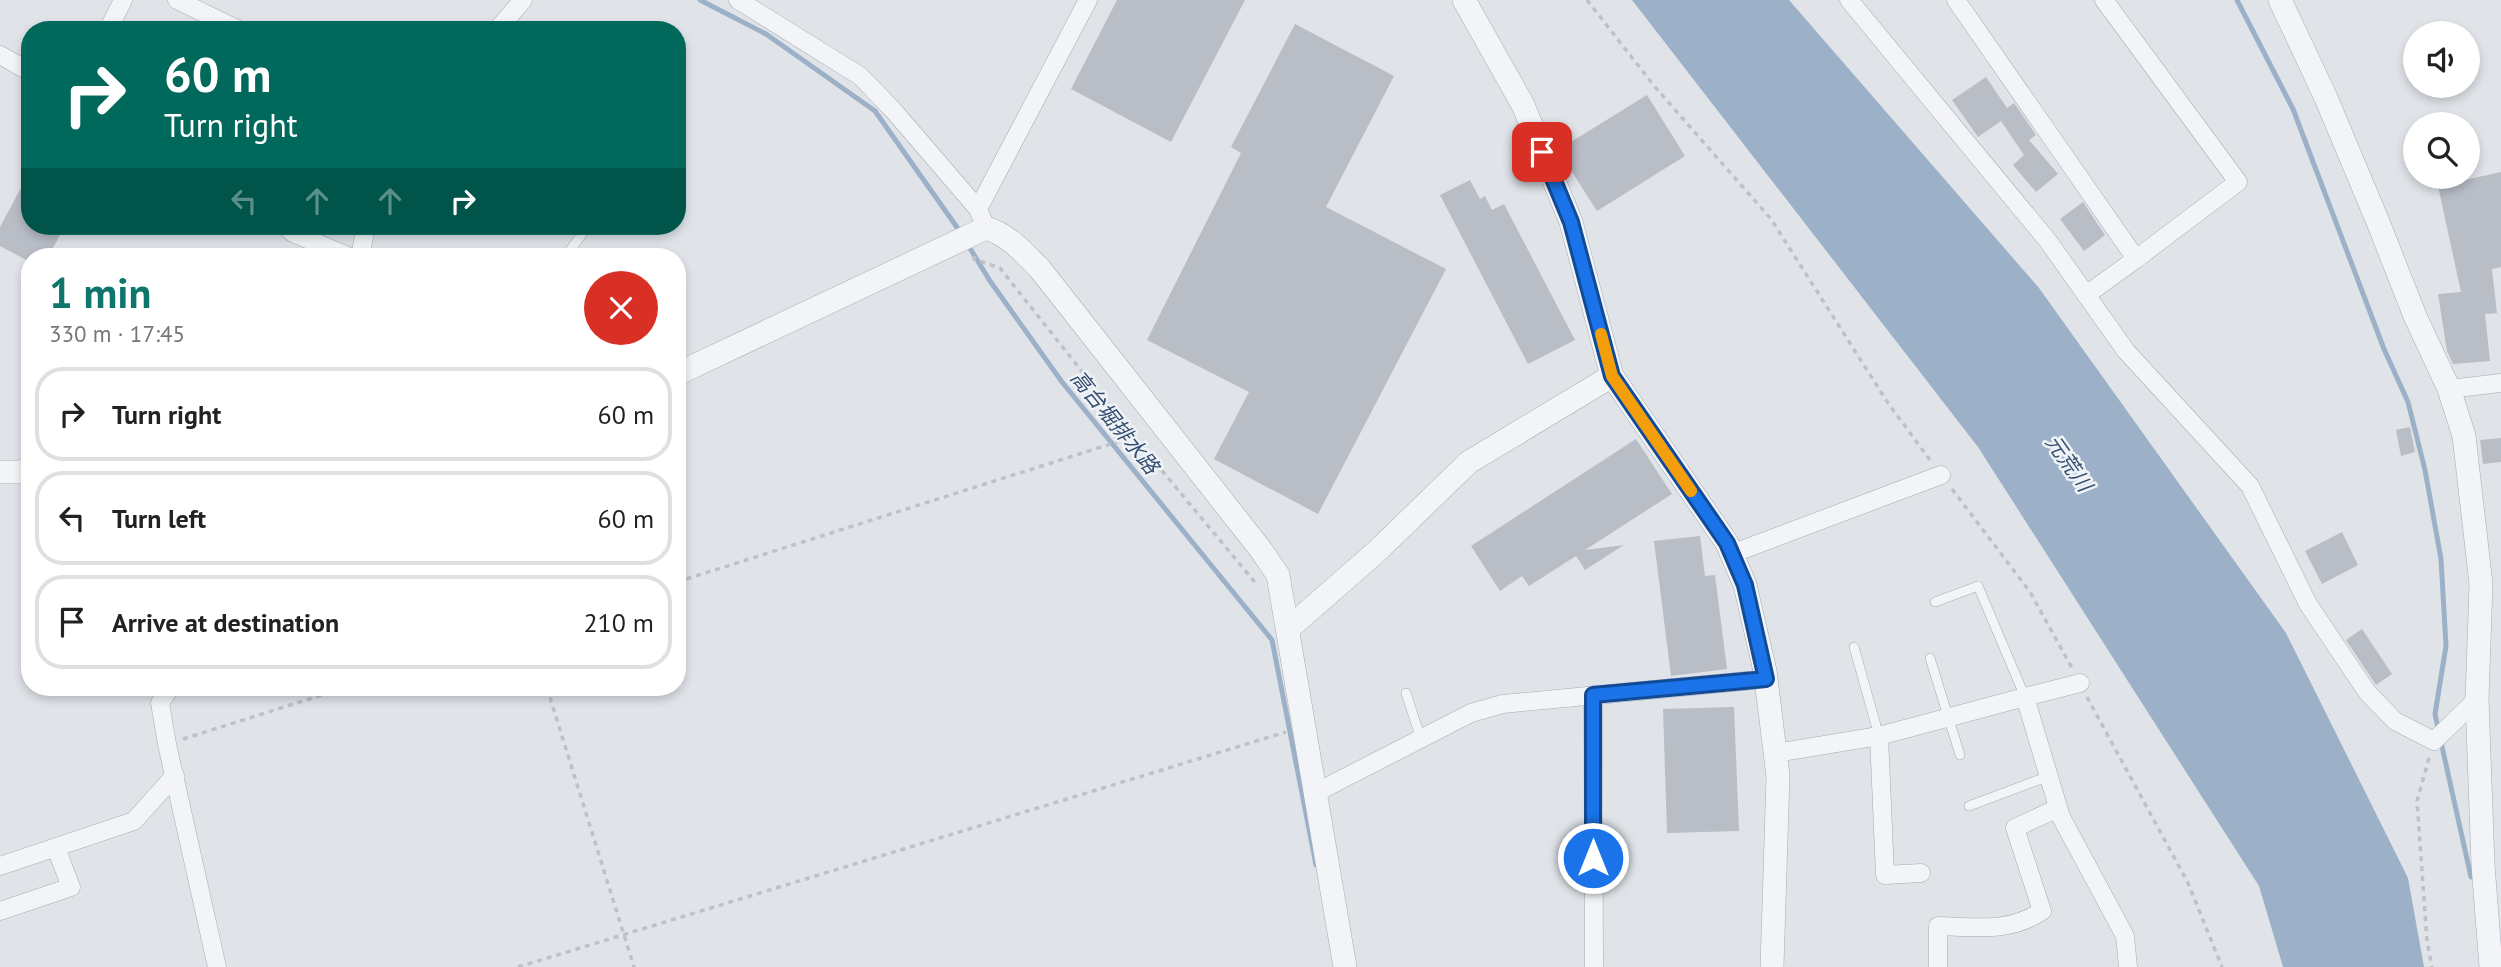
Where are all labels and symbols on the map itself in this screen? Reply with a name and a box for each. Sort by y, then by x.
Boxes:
pin [1512,122,1572,182]
water label: 高台堀排水路 [1065,365,1166,481]
water label: 元荒川 [2040,429,2099,498]
position arrow [1556,821,1630,895]

